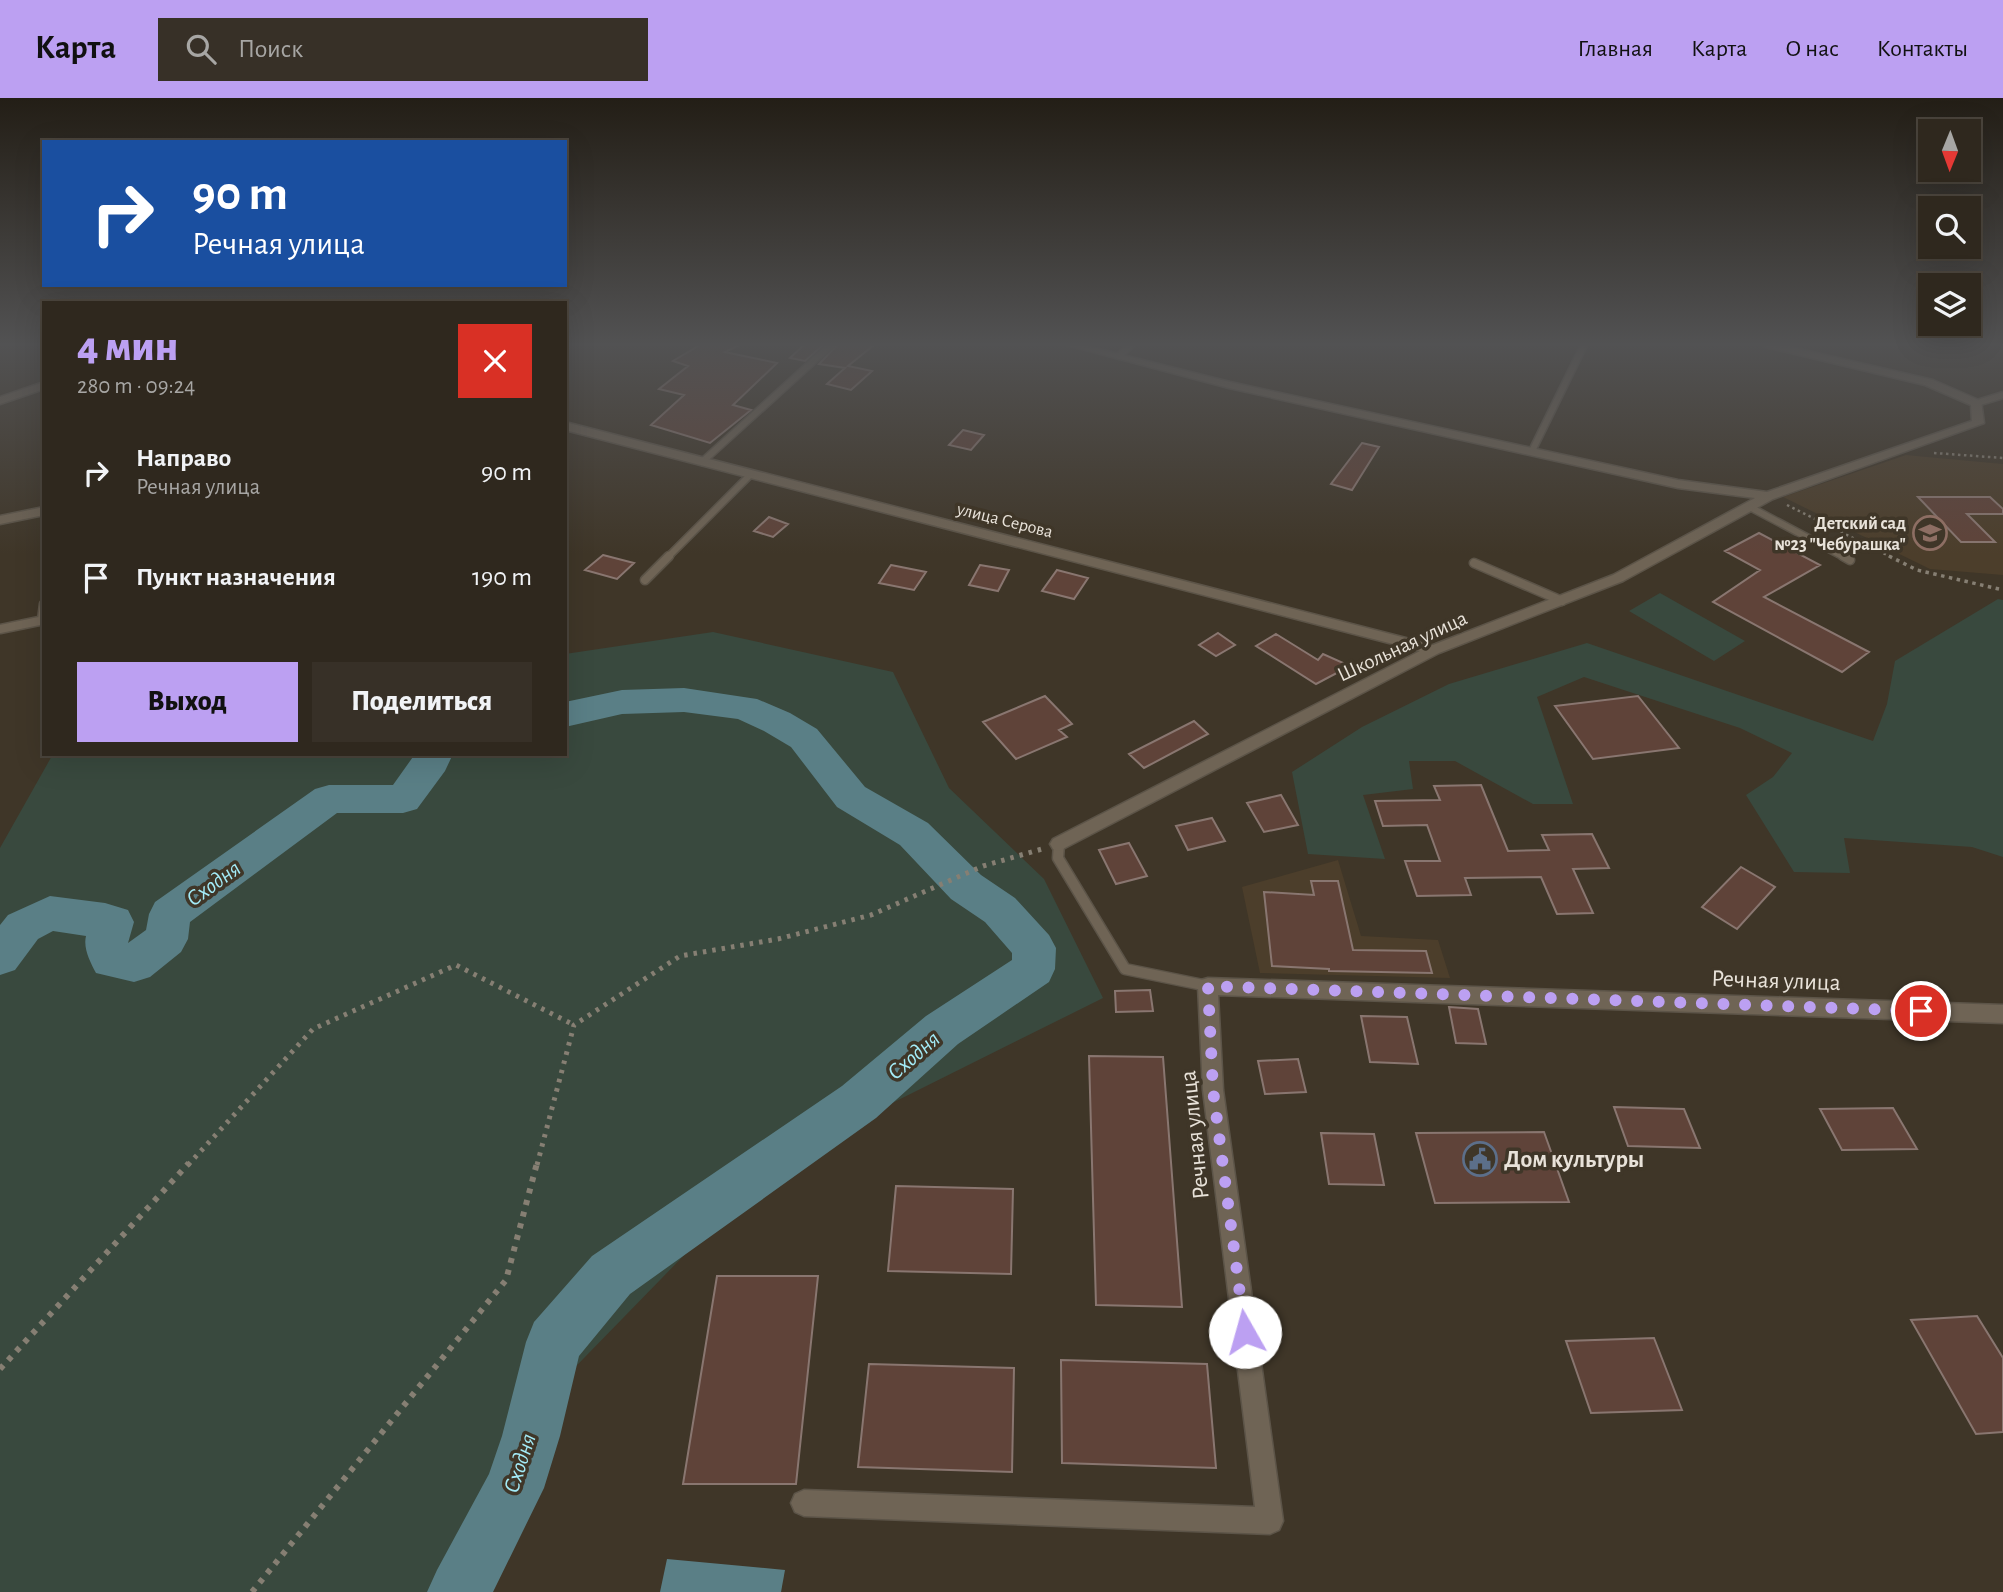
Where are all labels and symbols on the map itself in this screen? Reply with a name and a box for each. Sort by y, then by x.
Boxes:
north arrow [1918,119,1981,182]
street label: улица Серова [954,500,1055,542]
school or university icon: Детский сад №23 "Чебурашка" [1911,514,1949,552]
place label: Детский сад №23 "Чебурашка" [1774,515,1906,554]
street label: Школьная улица [1334,607,1471,686]
water label: Сходня [183,857,245,911]
street label: Речная улица [1711,967,1841,995]
pin [1891,981,1951,1041]
water label: Сходня [883,1027,944,1085]
street label: Речная улица [1176,1069,1214,1201]
public building icon: Дом культуры [1461,1140,1499,1178]
place label: Дом культуры [1504,1148,1644,1172]
position arrow [1208,1295,1282,1369]
water label: Сходня [500,1431,541,1496]

